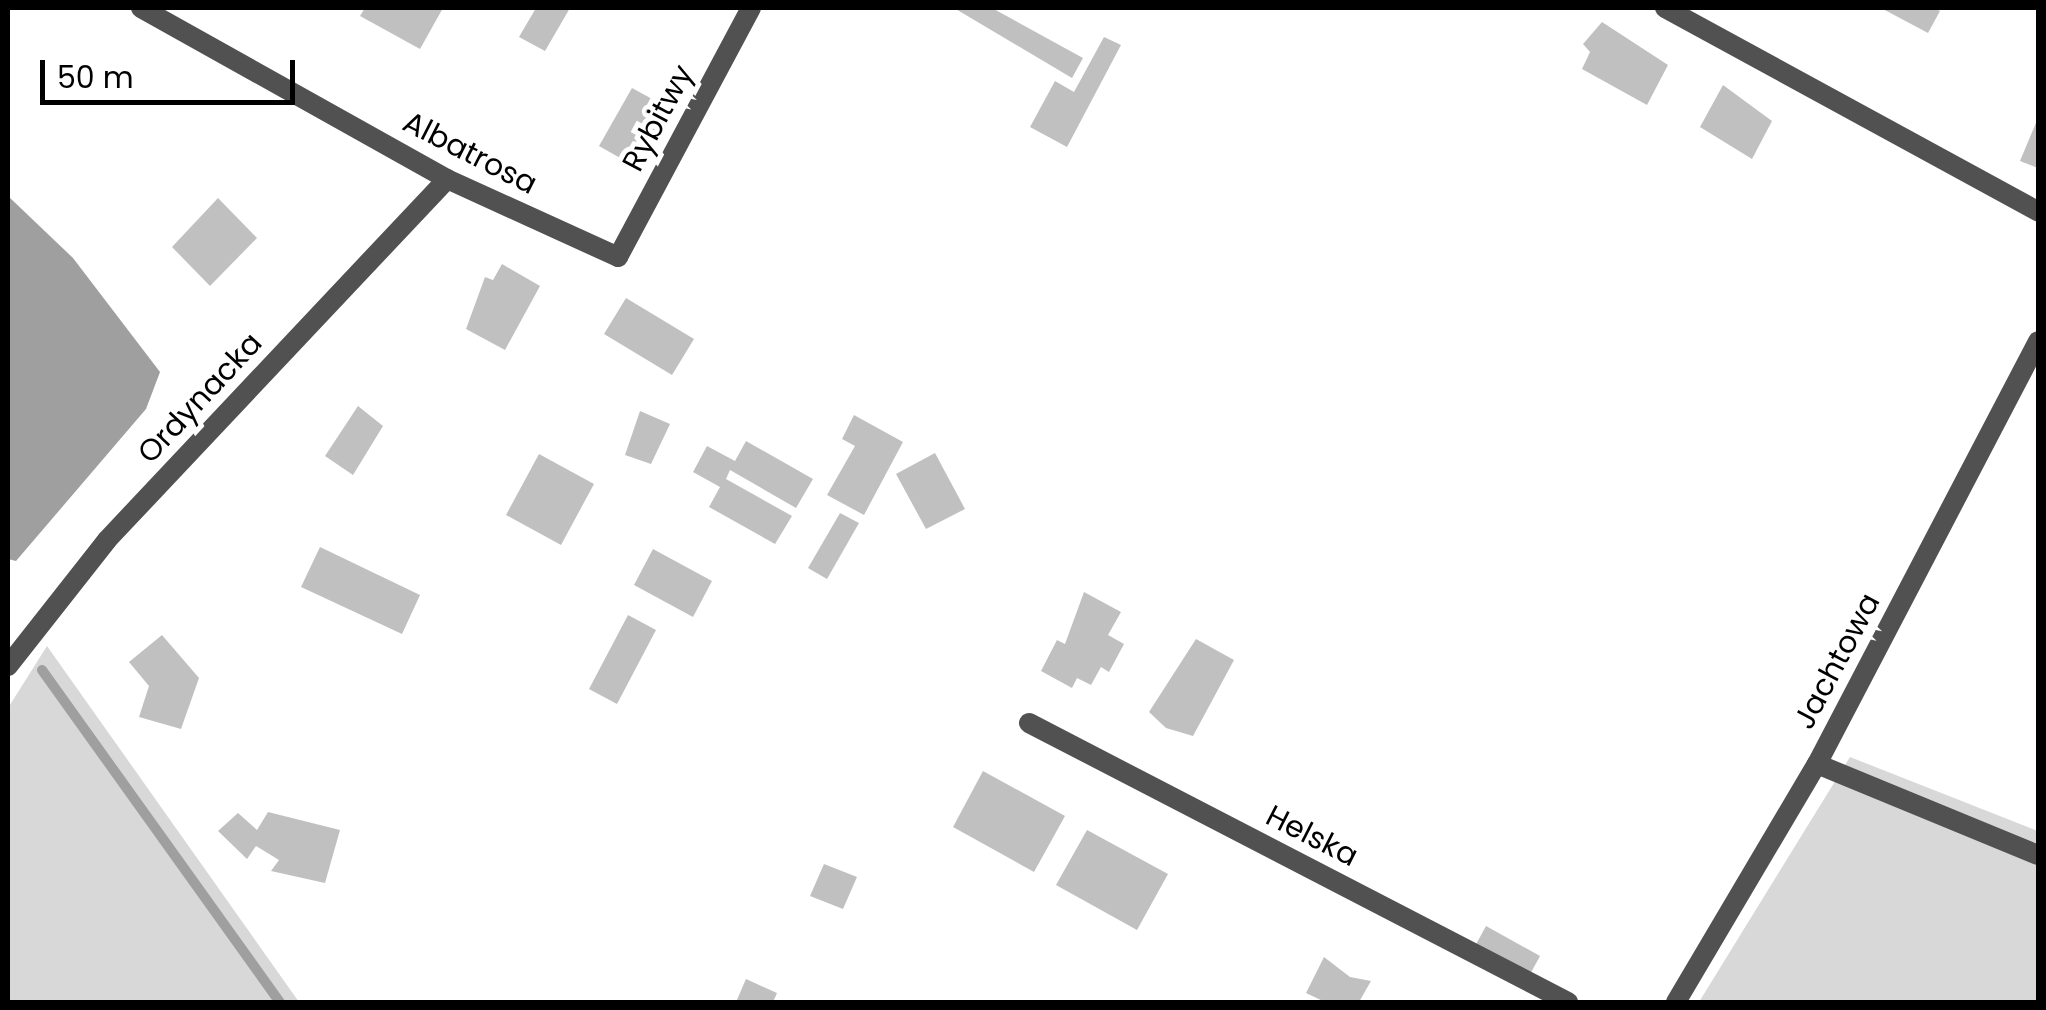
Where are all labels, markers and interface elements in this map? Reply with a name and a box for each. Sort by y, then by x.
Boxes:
scale bar [45,40,300,102]
text: 50 m [57,56,134,99]
street label: Rybitwy [615,59,701,177]
street label: Albatrosa [397,104,543,202]
street label: Ordynacka [130,325,270,471]
street label: Jachtowa [1786,587,1888,735]
street label: Helska [1260,798,1364,874]

